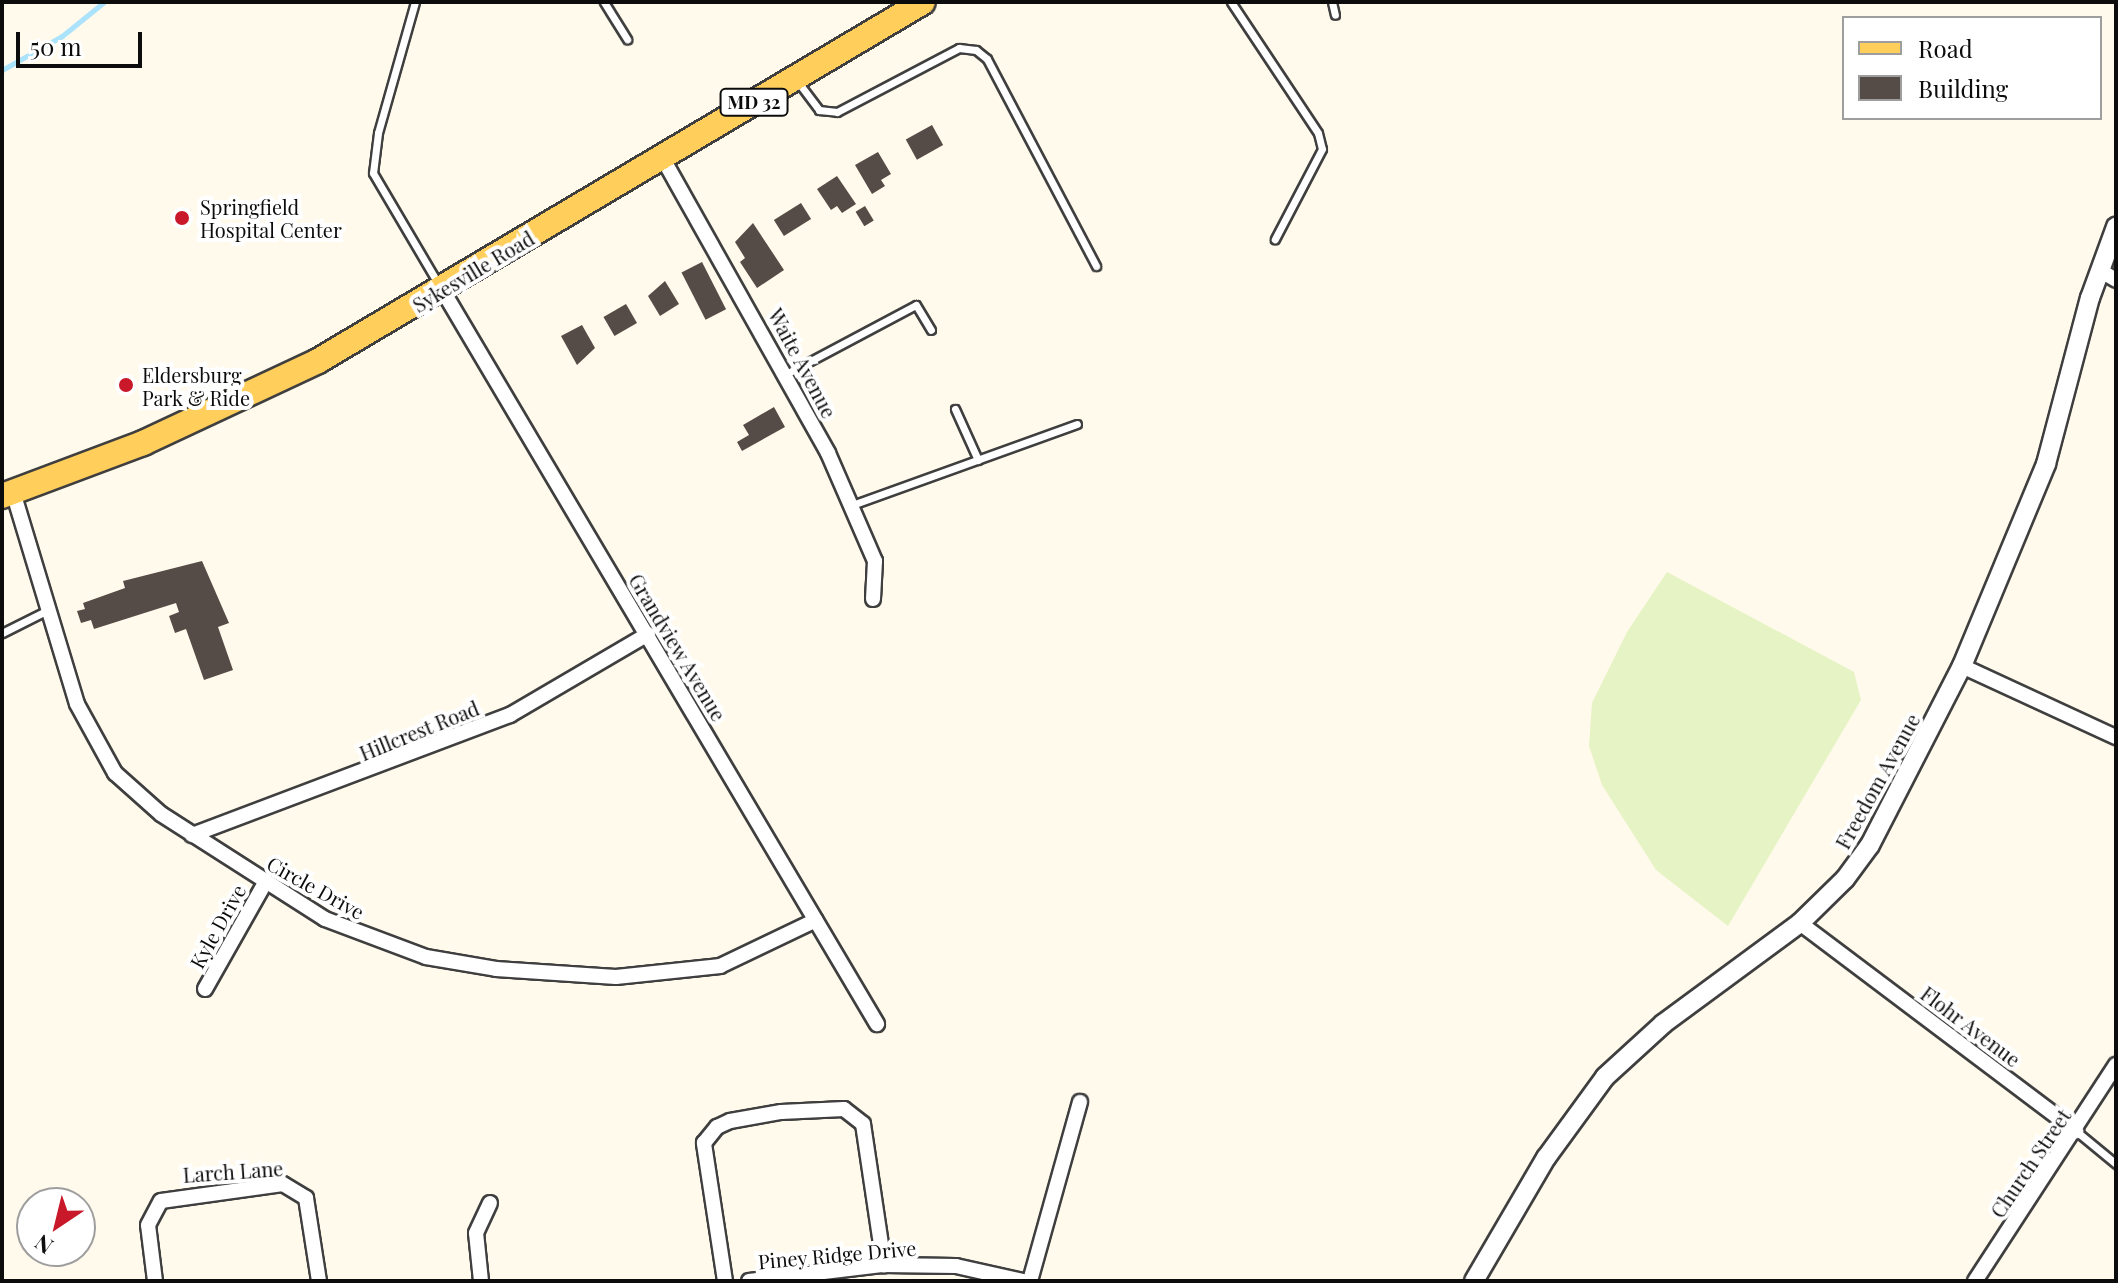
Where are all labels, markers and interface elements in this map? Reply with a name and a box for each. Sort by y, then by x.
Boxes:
scale bar [20,16,146,66]
legend [1842,16,2102,120]
text: 50 m [30,30,82,62]
text: Road [1918,32,1973,64]
text: Building [1918,72,2008,104]
road number: MD 32 [718,88,790,116]
place label: Springfield Hospital Center [200,194,342,241]
marker: Springfield Hospital Center [171,207,193,229]
street label: Sykesville Road [408,225,538,317]
street label: Waite Avenue [764,304,842,422]
place label: Eldersburg Park & Ride [142,362,250,409]
marker: Eldersburg Park & Ride [117,376,135,394]
street label: Grandview Avenue [624,569,732,725]
street label: Hillcrest Road [356,695,482,765]
street label: Freedom Avenue [1830,709,1924,853]
street label: Circle Drive [263,850,369,924]
street label: Kyle Drive [184,880,250,972]
street label: Flohr Avenue [1916,981,2026,1071]
street label: Church Street [1985,1104,2075,1222]
street label: Larch Lane [182,1156,284,1186]
north arrow [16,1187,96,1267]
text: N [28,1228,58,1262]
street label: Piney Ridge Drive [757,1235,917,1273]

